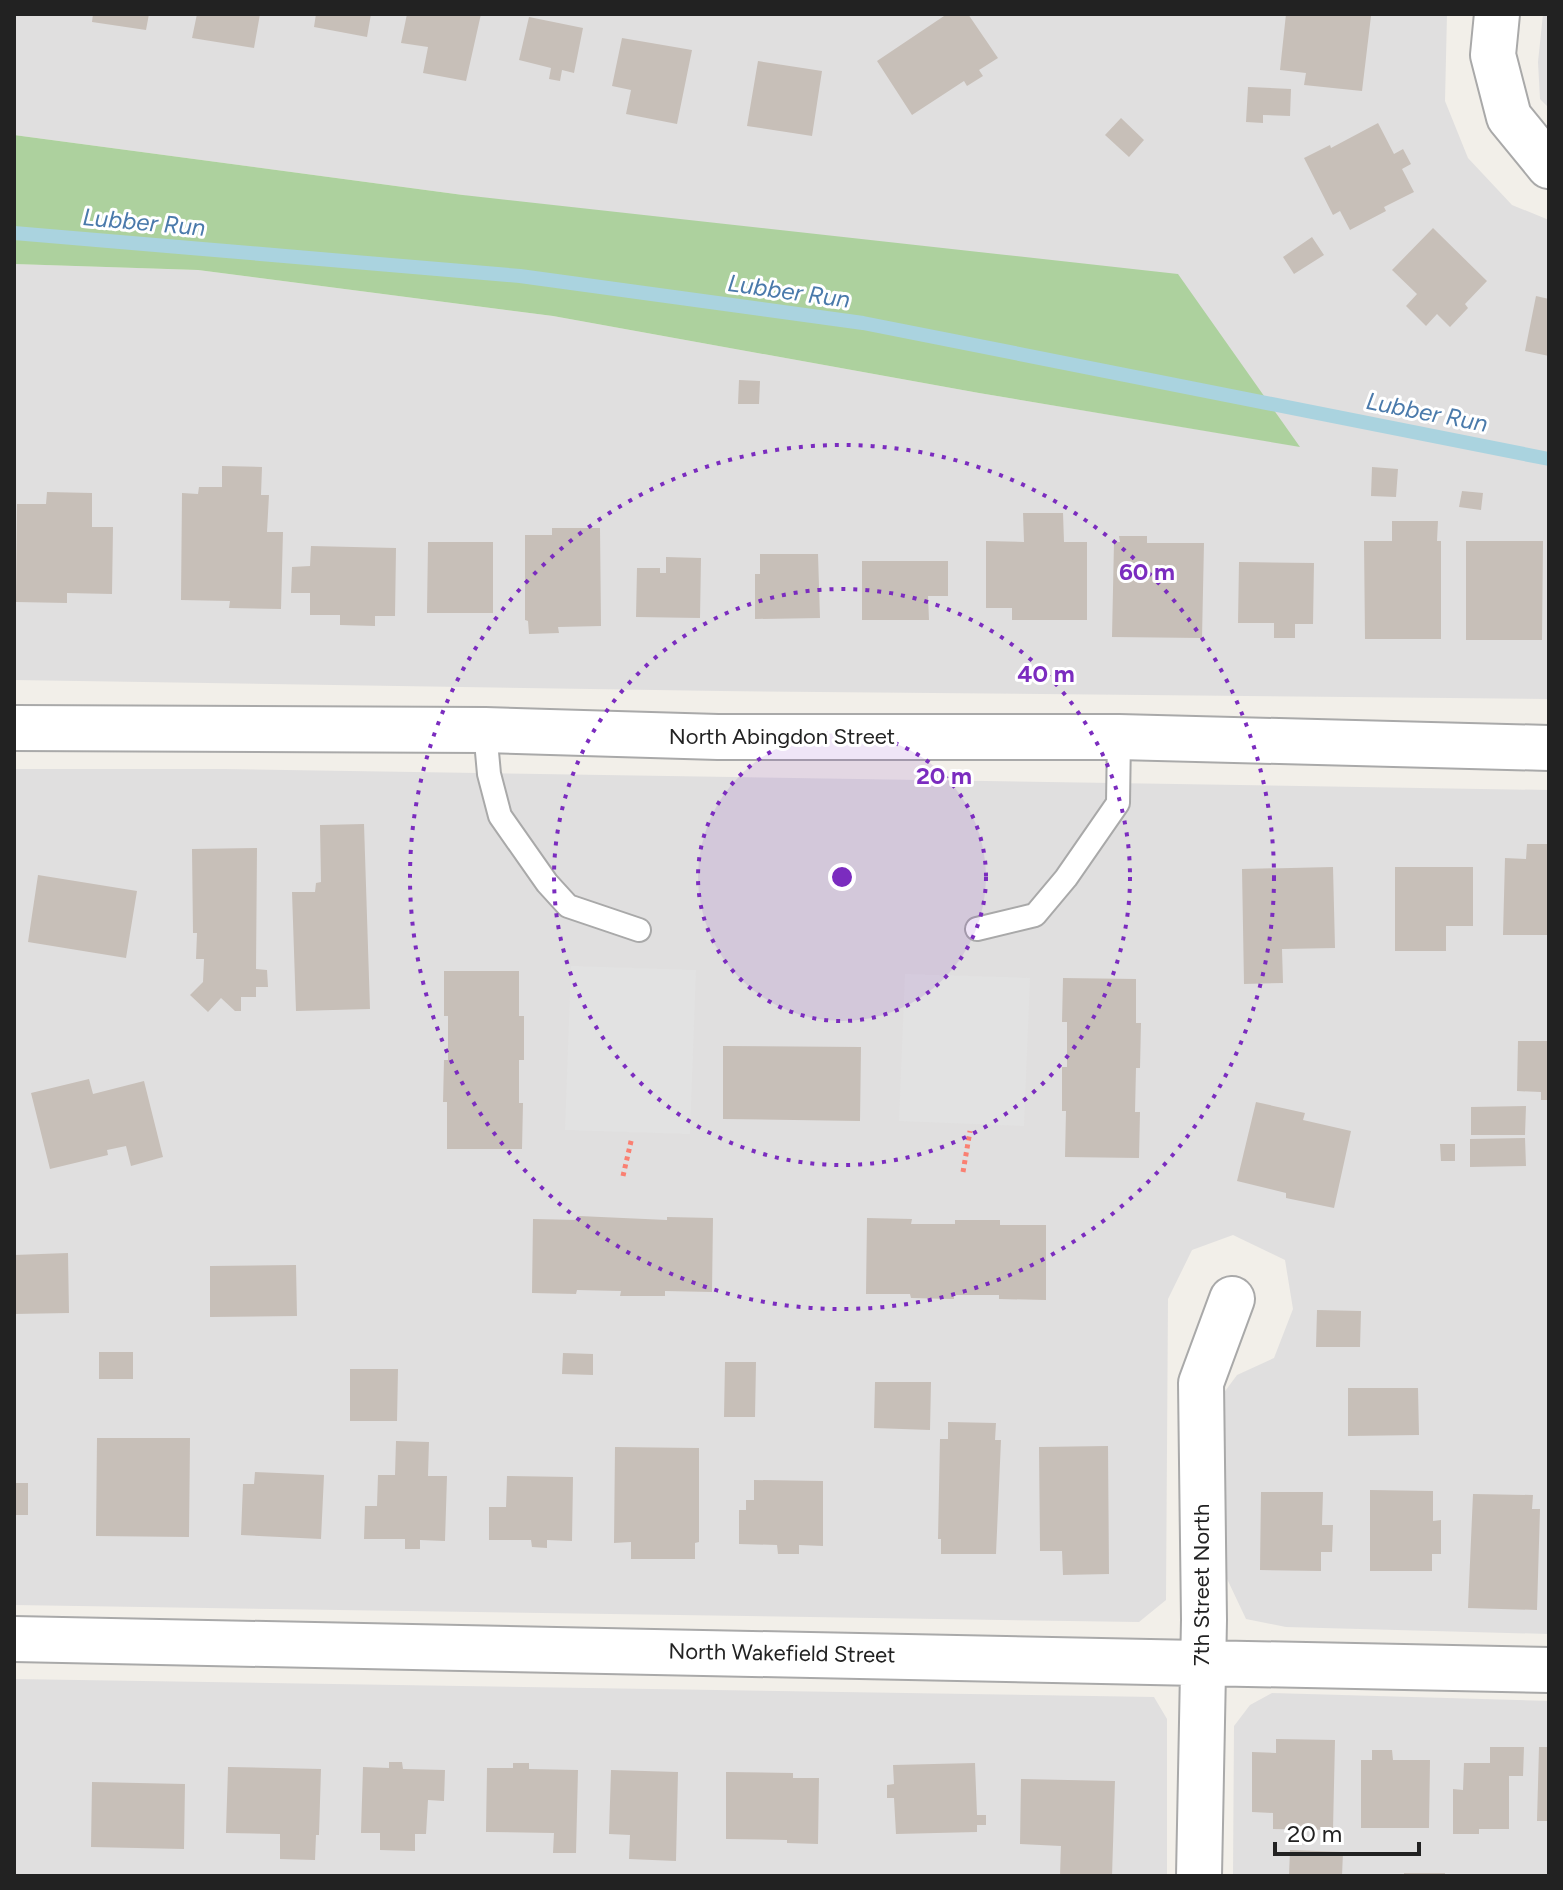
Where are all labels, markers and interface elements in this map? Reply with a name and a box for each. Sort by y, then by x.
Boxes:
water label: Lubber Run [81,202,207,242]
water label: Lubber Run [726,268,852,314]
water label: Lubber Run [1364,386,1490,438]
text: 60 m [1119,557,1175,586]
text: 40 m [1017,659,1075,688]
street label: North Abingdon Street [669,723,895,750]
text: 20 m [916,761,972,790]
centre of rings [828,863,856,891]
street label: 7th Street North [1188,1504,1215,1666]
street label: North Wakefield Street [668,1638,896,1668]
scale bar [1275,1806,1419,1856]
text: 20 m [1287,1819,1342,1848]

